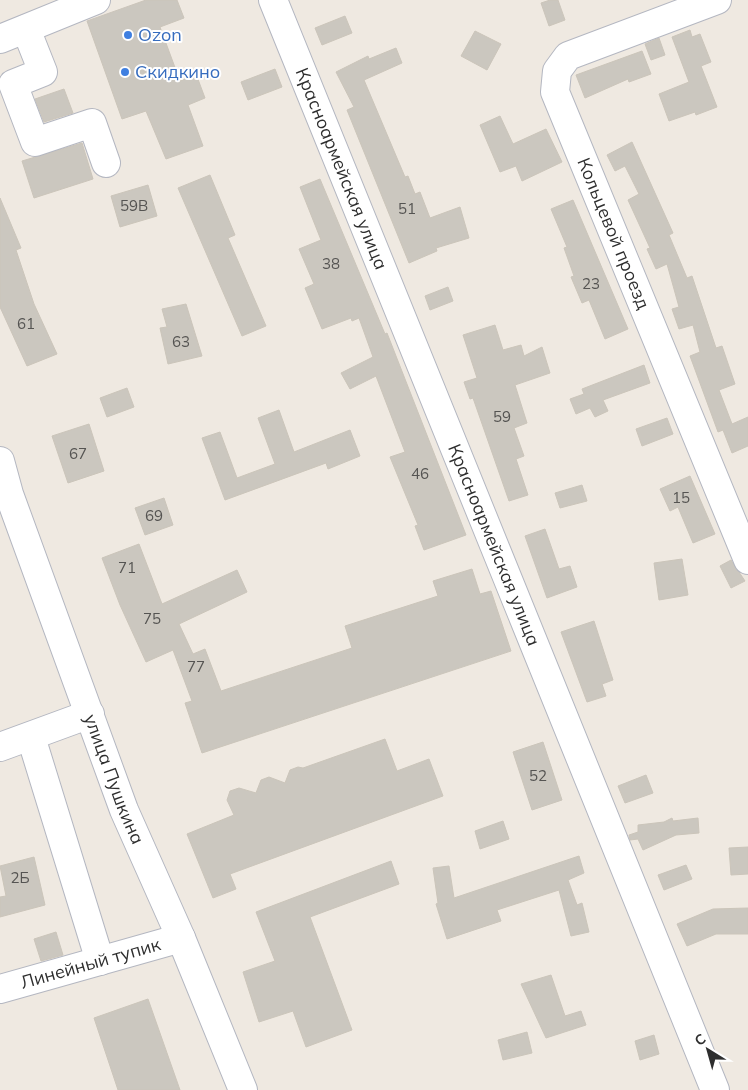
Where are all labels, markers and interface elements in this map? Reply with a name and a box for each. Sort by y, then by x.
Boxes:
place label: Ozon [138,23,182,46]
marker: Ozon [122,29,134,41]
place label: Скидкино [135,60,220,83]
street label: Красноармейская улица [291,64,393,273]
marker: Скидкино [119,66,131,78]
street label: Кольцевой проезд [572,154,655,313]
house number: 59В [120,196,148,215]
house number: 51 [398,199,416,218]
house number: 38 [322,254,340,273]
house number: 23 [582,274,600,293]
house number: 61 [17,314,35,333]
house number: 63 [172,332,190,351]
house number: 59 [493,407,511,426]
street label: Красноармейская улица [443,440,546,649]
house number: 67 [69,444,87,463]
house number: 46 [411,464,429,483]
house number: 15 [672,488,690,507]
house number: 69 [145,506,163,525]
house number: 71 [118,558,136,577]
house number: 75 [143,609,161,628]
house number: 77 [187,657,205,676]
street label: улица Пушкина [79,711,150,848]
house number: 52 [529,766,547,785]
house number: 2Б [10,868,30,887]
street label: Линейный тупик [18,932,163,994]
north arrow [683,1025,733,1075]
text: С [691,1030,709,1050]

